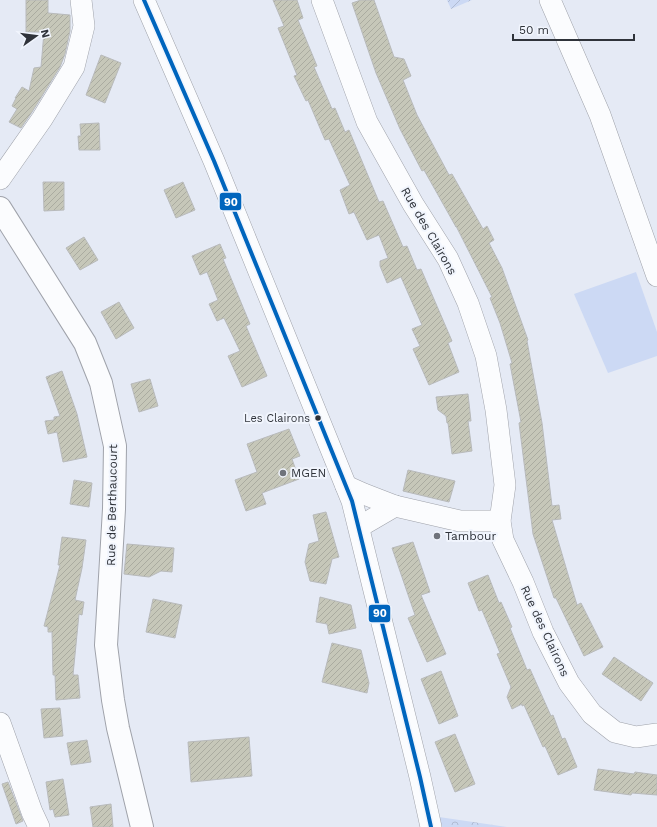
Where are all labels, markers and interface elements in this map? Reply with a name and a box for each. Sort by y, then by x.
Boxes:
north arrow [16,16,56,56]
scale bar [513,16,634,42]
text: 50 m [519,23,549,37]
text: N [38,28,53,39]
street label: Rue des Clairons [398,185,460,277]
line badge: 90 [219,192,242,211]
text: 90 [224,196,238,209]
place label: Les Clairons [244,412,310,425]
marker: Les Clairons [313,413,323,423]
street label: Rue de Berthaucourt [104,444,120,566]
place label: MGEN [291,466,326,480]
marker: MGEN [278,468,288,478]
place label: Tambour [445,529,496,543]
marker: Tambour [432,531,442,541]
street label: Rue des Clairons [518,583,572,679]
line badge: 90 [368,604,391,623]
text: 90 [373,607,387,620]

